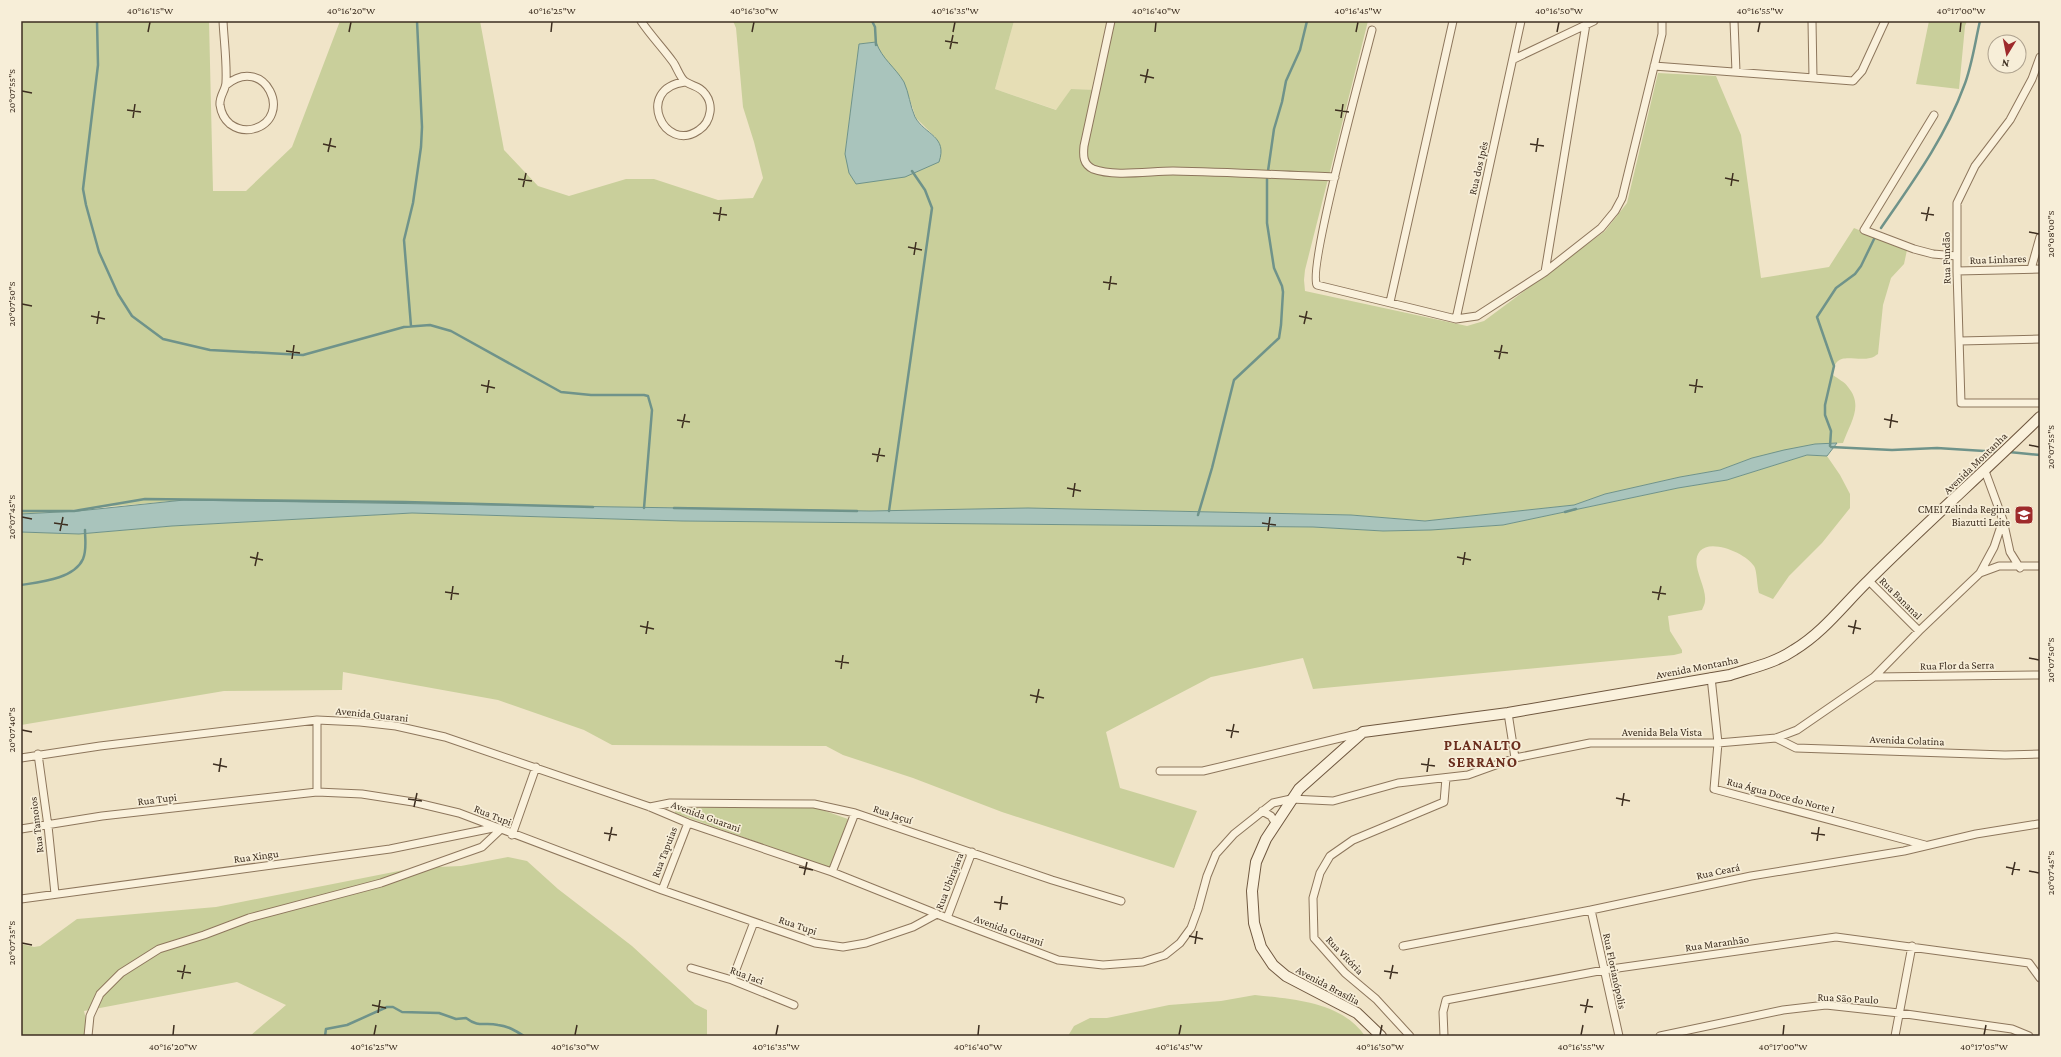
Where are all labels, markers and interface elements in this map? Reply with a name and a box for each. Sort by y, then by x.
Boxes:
text: 40°16'15"W [127,5,174,16]
text: 40°16'20"W [327,5,376,16]
text: 40°16'25"W [528,5,577,16]
text: 40°16'30"W [730,5,779,16]
text: 40°16'35"W [931,5,980,16]
text: 40°16'40"W [1132,5,1181,16]
text: 40°16'45"W [1334,5,1382,16]
text: 40°16'50"W [1535,5,1584,16]
text: 40°16'55"W [1736,5,1784,16]
text: 40°17'00"W [1937,5,1986,16]
north arrow [1987,34,2027,74]
text: N [2000,57,2010,70]
text: 20°07'55"S [6,69,17,113]
street label: Rua dos Ipês [1466,140,1491,196]
text: 20°08'00"S [2045,210,2056,257]
street label: Rua Fundão [1940,231,1952,284]
street label: Rua Linhares [1969,252,2027,266]
text: 20°07'50"S [6,281,17,326]
text: 20°07'55"S [2045,425,2056,469]
street label: Avenida Montanha [1941,430,2009,496]
text: 20°07'45"S [6,495,17,539]
place label: CMEI Zelinda Regina Biazutti Leite [1918,503,2010,528]
school or university icon: CMEI Zelinda Regina Biazutti Leite [2013,504,2035,526]
street label: Rua Bananal [1877,574,1925,622]
text: 20°07'50"S [2045,637,2056,682]
street label: Avenida Montanha [1655,653,1739,681]
street label: Rua Flor da Serra [1920,658,1994,672]
street label: Avenida Guarani [335,704,409,724]
text: 20°07'40"S [6,707,17,753]
street label: Avenida Bela Vista [1622,726,1702,738]
street label: Avenida Colatina [1869,733,1945,747]
district label: PLANALTO SERRANO [1444,737,1522,770]
street label: Rua Água Doce do Norte I [1725,775,1836,816]
street label: Rua Tupi [137,791,178,808]
street label: Rua Tamoios [27,796,45,854]
street label: Avenida Guarani [670,798,742,834]
street label: Rua Tupi [472,802,514,829]
street label: Rua Jaçuí [872,802,915,827]
street label: Rua Tapuias [649,825,680,880]
street label: Rua Xingu [233,847,279,866]
street label: Rua Ubirajara [933,851,966,911]
text: 20°07'45"S [2045,851,2056,895]
street label: Rua Ceará [1695,861,1741,881]
street label: Avenida Guarani [973,912,1045,948]
street label: Rua Tupi [777,913,819,938]
text: 20°07'35"S [6,921,17,965]
street label: Rua Florianópolis [1600,932,1629,1010]
street label: Rua Vitória [1324,933,1366,977]
street label: Rua Maranhão [1684,933,1750,953]
street label: Rua Jaci [728,963,765,988]
street label: Avenida Brasília [1294,963,1362,1007]
street label: Rua São Paulo [1817,990,1879,1006]
text: 40°16'20"W [149,1041,198,1052]
text: 40°16'25"W [350,1041,399,1052]
text: 40°16'30"W [551,1041,600,1052]
text: 40°16'35"W [752,1041,801,1052]
text: 40°16'40"W [954,1041,1003,1052]
text: 40°16'45"W [1155,1041,1203,1052]
text: 40°16'50"W [1356,1041,1405,1052]
text: 40°16'55"W [1557,1041,1605,1052]
text: 40°17'00"W [1759,1041,1808,1052]
text: 40°17'05"W [1960,1041,2009,1052]

